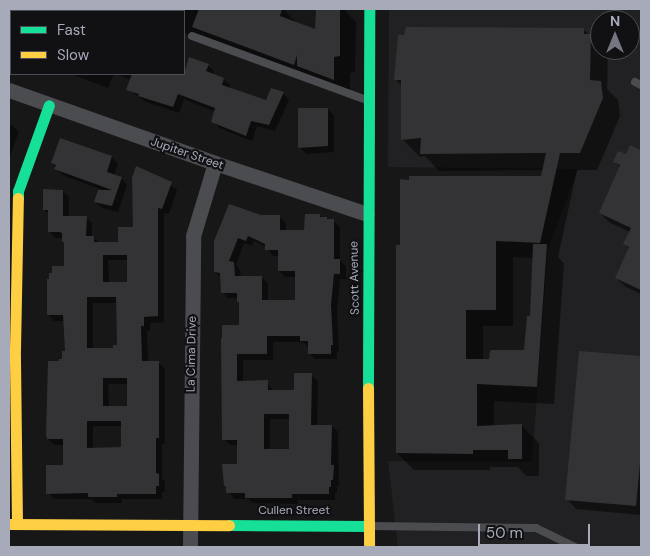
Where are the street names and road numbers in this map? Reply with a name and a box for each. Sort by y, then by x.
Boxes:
street label: Jupiter Street [149,135,225,173]
street label: Scott Avenue [347,241,363,315]
street label: La Cima Drive [184,316,200,392]
street label: Cullen Street [258,504,330,518]

